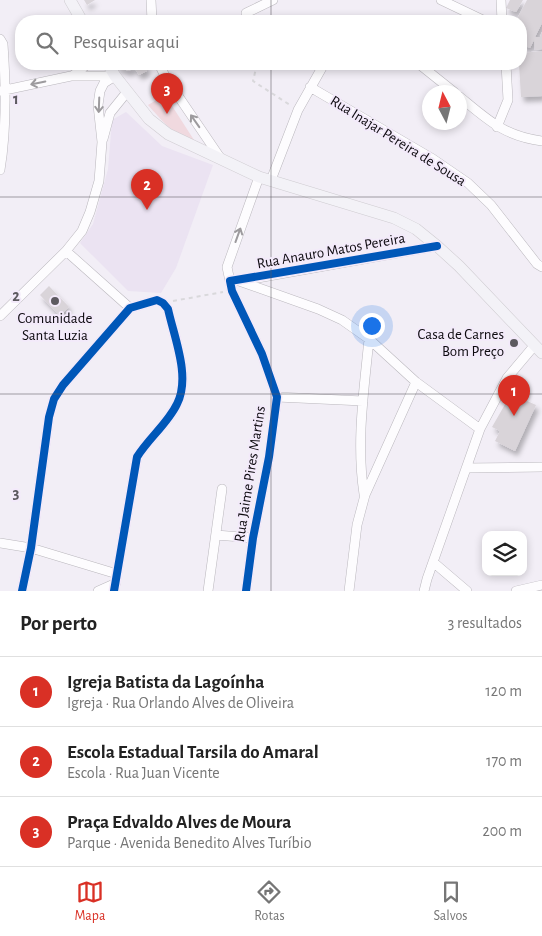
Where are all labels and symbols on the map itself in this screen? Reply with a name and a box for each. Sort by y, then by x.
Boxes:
pin: 3 [151,73,183,114]
one-way arrow [31,79,47,88]
north arrow [422,85,467,130]
text: 1 [13,91,19,107]
street label: Rua Inajar Pereira de Sousa [328,93,468,189]
one-way arrow [94,97,104,113]
one-way arrow [190,114,200,128]
pin: 2 [131,169,163,210]
one-way arrow [234,228,243,243]
street label: Rua Anauro Matos Pereira [256,231,406,271]
text: 2 [12,288,20,304]
marker: Comunidade Santa Luzia [49,295,61,307]
place label: Comunidade Santa Luzia [18,311,93,343]
your location [359,313,385,339]
place label: Casa de Carnes Bom Preço [418,327,504,359]
marker: Casa de Carnes Bom Preço [508,337,520,349]
pin: 1 [498,375,530,416]
street label: Rua Jaime Pires Martins [232,405,268,543]
text: 3 [13,485,20,501]

